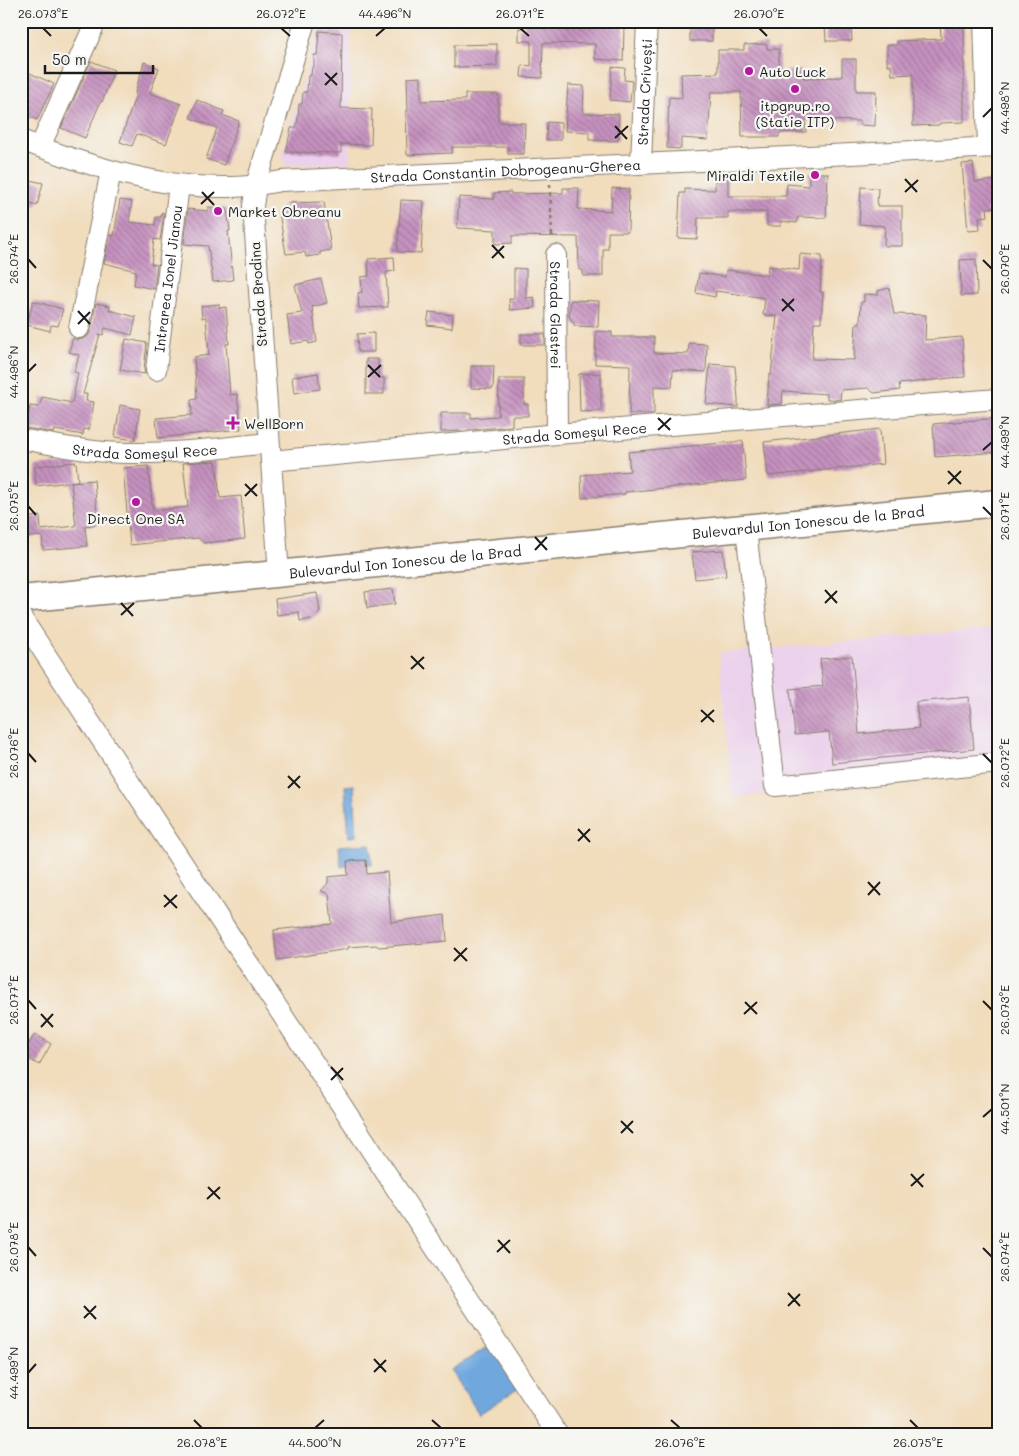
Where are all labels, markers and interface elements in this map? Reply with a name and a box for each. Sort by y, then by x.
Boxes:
text: 26.073°E [18,5,68,21]
text: 26.072°E [256,5,306,21]
text: 44.496°N [359,5,411,21]
text: 26.071°E [496,5,544,21]
text: 26.070°E [734,5,784,21]
street label: Strada Crivești [632,38,656,146]
scale bar [45,42,152,74]
text: 50 m [52,49,87,69]
place label: Auto Luck [759,62,826,81]
marker: Auto Luck [743,65,755,77]
text: 44.498°N [996,82,1012,134]
marker: itpgrup.ro (Statie ITP) [789,83,801,95]
place label: itpgrup.ro (Statie ITP) [756,96,834,131]
street label: Strada Constantin Dobrogeanu-Gherea [370,154,641,186]
place label: Miraldi Textile [706,166,805,185]
marker: Miraldi Textile [809,169,821,181]
place label: Market Obreanu [228,202,341,221]
street label: Intrarea Ionel Jianou [149,204,186,353]
marker: Market Obreanu [212,205,224,217]
text: 26.074°E [5,234,21,284]
street label: Strada Brodina [245,241,271,347]
text: 26.070°E [996,244,1012,294]
street label: Strada Glastrei [547,261,566,369]
text: 44.496°N [5,346,21,398]
place label: WellBorn [244,414,304,433]
marker: WellBorn [226,416,240,430]
text: 44.499°N [996,416,1012,468]
street label: Strada Someșul Rece [502,417,648,449]
street label: Strada Someșul Rece [71,439,218,463]
text: 26.075°E [5,481,21,531]
text: 26.071°E [996,492,1012,540]
marker: Direct One SA [130,496,142,508]
street label: Bulevardul Ion Ionescu de la Brad [691,501,925,543]
place label: Direct One SA [87,509,185,528]
street label: Bulevardul Ion Ionescu de la Brad [288,540,522,582]
text: 26.076°E [5,728,21,778]
text: 26.072°E [996,738,1012,788]
text: 26.077°E [5,975,21,1025]
text: 26.073°E [996,985,1012,1035]
text: 44.501°N [996,1084,1012,1134]
text: 26.078°E [5,1222,21,1272]
text: 26.074°E [996,1232,1012,1282]
text: 44.499°N [5,1347,21,1399]
text: 26.078°E [177,1434,227,1450]
text: 44.500°N [289,1434,341,1450]
text: 26.077°E [416,1434,466,1450]
text: 26.076°E [655,1434,705,1450]
text: 26.075°E [893,1434,943,1450]

